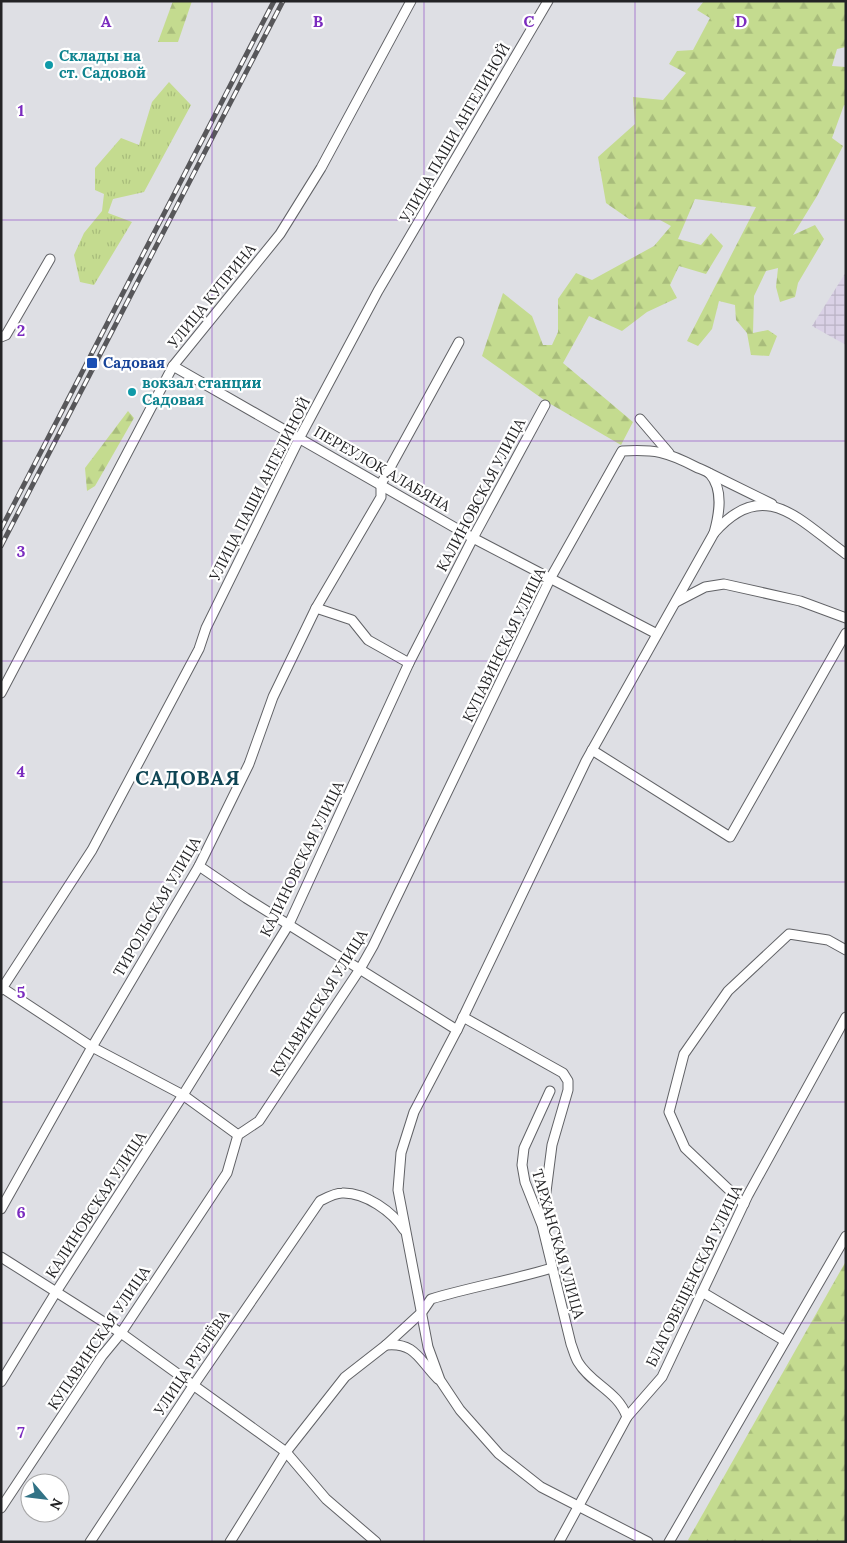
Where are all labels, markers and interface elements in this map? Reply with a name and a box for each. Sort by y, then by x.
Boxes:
text: A [101,11,112,31]
text: B [313,11,324,31]
text: C [523,11,535,31]
text: D [735,11,747,31]
street label: УЛИЦА ПАШИ АНГЕЛИНОЙ [395,40,514,227]
place label: Склады на ст. Садовой [59,46,146,82]
marker: Склады на ст. Садовой [43,59,55,71]
text: 1 [18,100,24,120]
street label: УЛИЦА КУПРИНА [163,239,260,353]
text: 2 [17,320,25,340]
place label: Садовая [103,353,165,372]
marker: Садовая [85,356,99,370]
place label: вокзал станции Садовая [142,373,261,409]
marker: вокзал станции Садовая [126,386,138,398]
street label: УЛИЦА ПАШИ АНГЕЛИНОЙ [204,393,314,585]
street label: КАЛИНОВСКАЯ УЛИЦА [432,414,529,575]
street label: ПЕРЕУЛОК АЛАБЯНА [311,422,454,516]
text: 3 [17,541,26,561]
street label: КУПАВИНСКАЯ УЛИЦА [458,564,549,725]
text: 4 [17,761,26,781]
district label: САДОВАЯ [135,765,241,790]
street label: КАЛИНОВСКАЯ УЛИЦА [256,777,348,940]
street label: ТИРОЛЬСКАЯ УЛИЦА [109,833,205,980]
street label: КУПАВИНСКАЯ УЛИЦА [266,925,372,1080]
text: 5 [17,982,26,1002]
street label: КАЛИНОВСКАЯ УЛИЦА [41,1127,150,1282]
street label: ТАРХАНСКАЯ УЛИЦА [528,1167,589,1321]
street label: БЛАГОВЕЩЕНСКАЯ УЛИЦА [641,1181,746,1370]
text: 6 [16,1202,26,1222]
street label: КУПАВИНСКАЯ УЛИЦА [43,1262,154,1413]
street label: УЛИЦА РУБЛЁВА [149,1306,234,1420]
text: 7 [17,1422,25,1442]
north arrow [20,1473,70,1523]
text: N [46,1495,67,1513]

